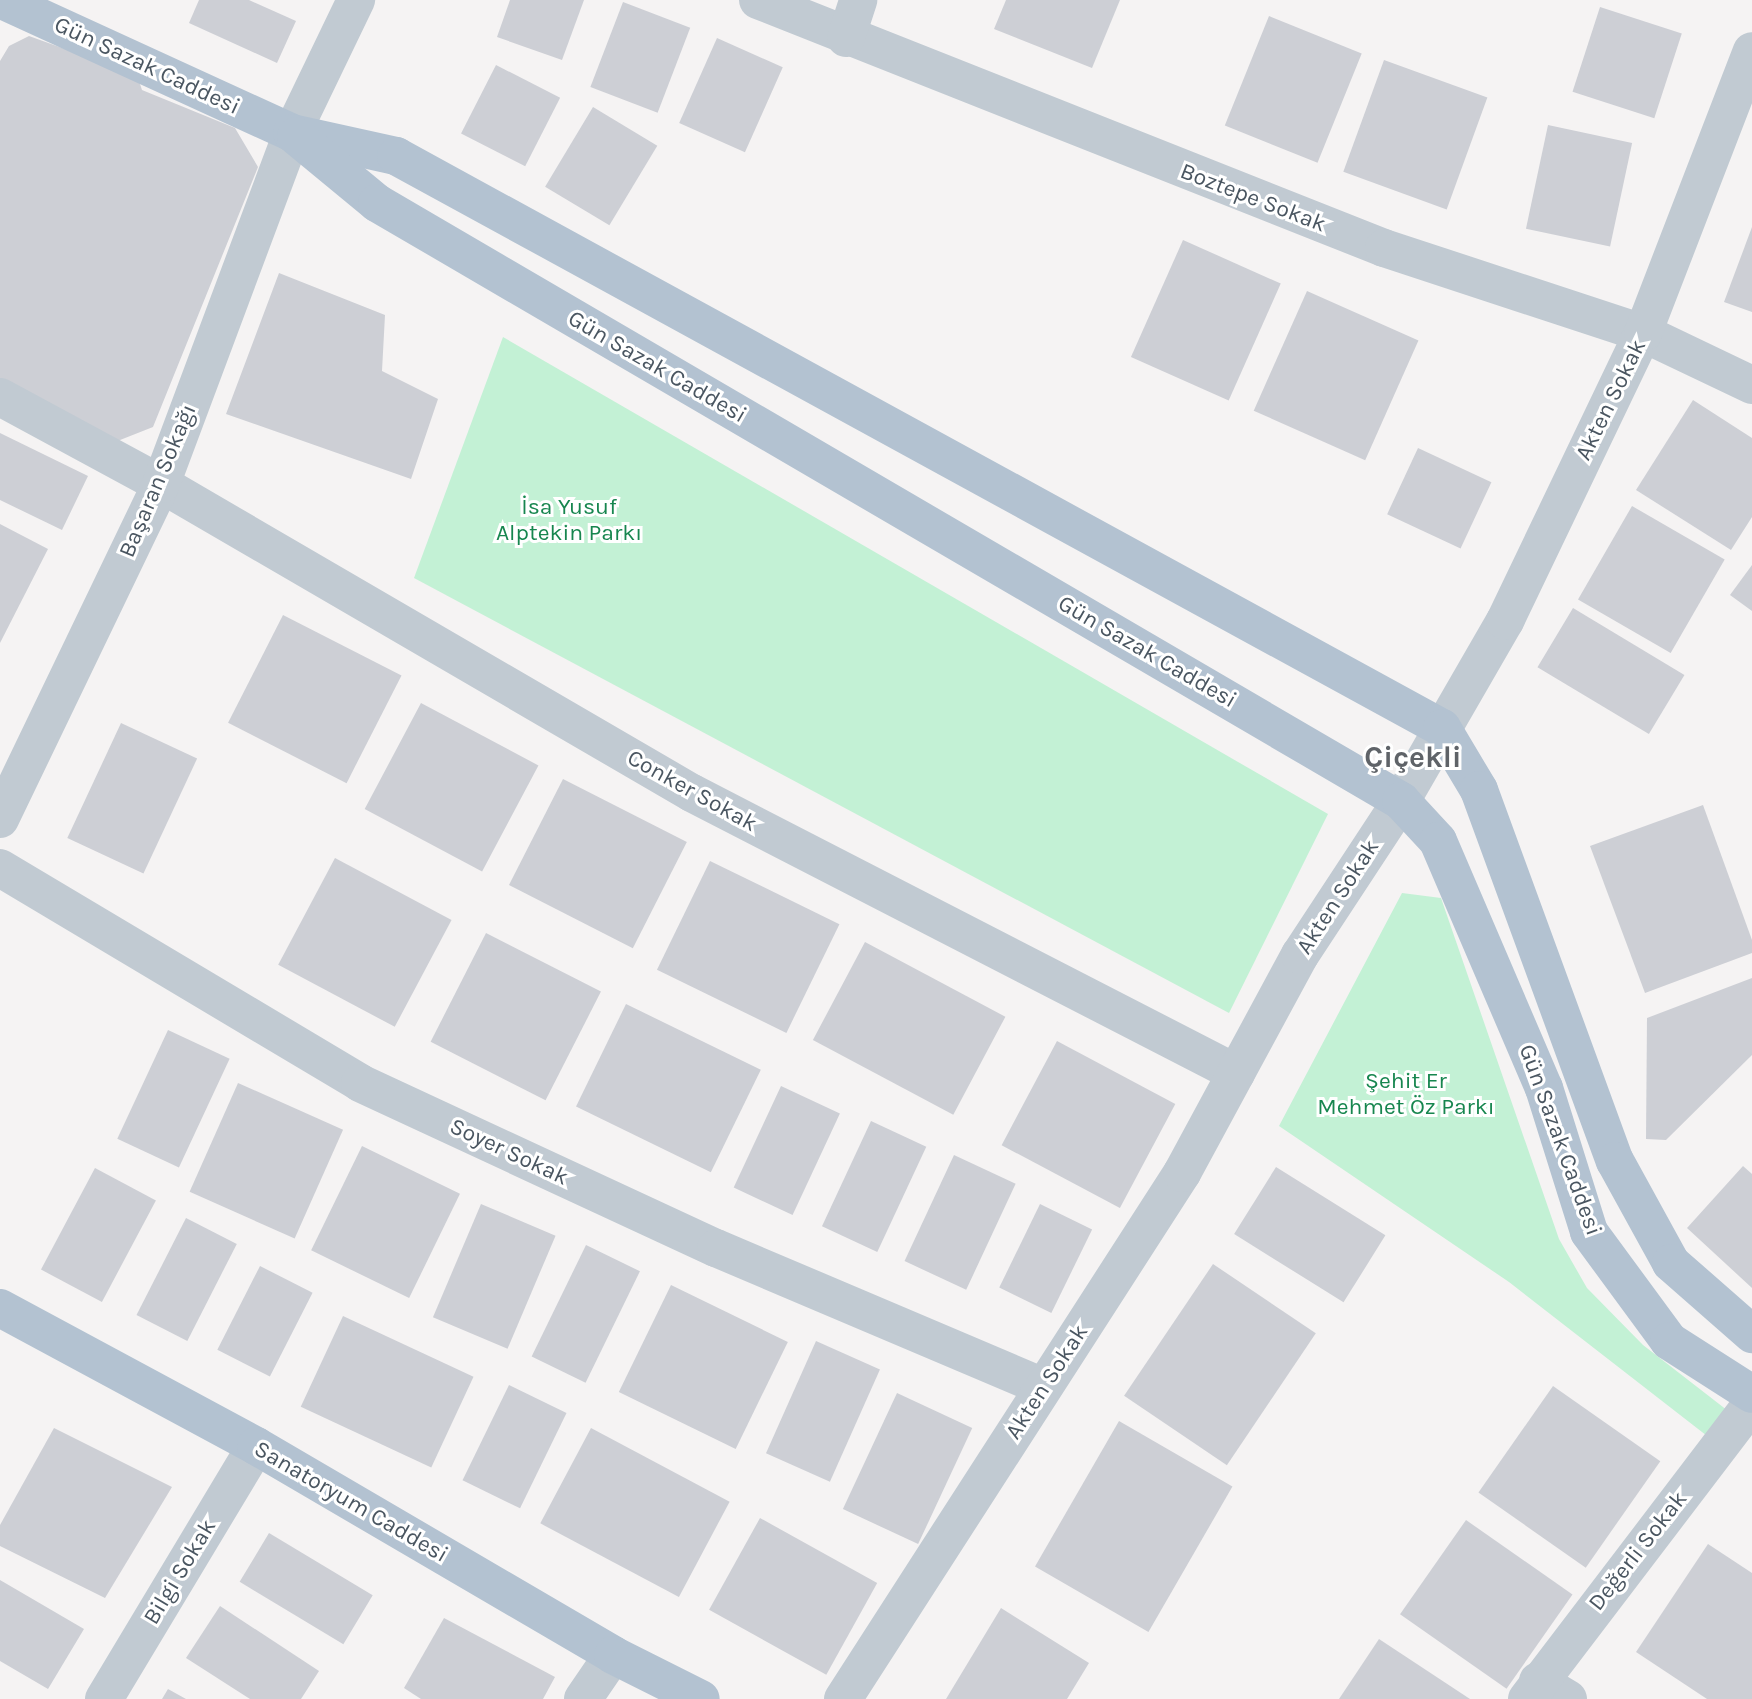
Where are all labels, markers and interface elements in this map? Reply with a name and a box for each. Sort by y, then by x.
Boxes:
street label: Gün Sazak Caddesi [50,11,244,121]
street label: Boztepe Sokak [1176,158,1330,238]
street label: Gün Sazak Caddesi [563,305,751,429]
street label: Akten Sokak [1570,335,1652,465]
street label: Başaran Sokağı [113,400,203,562]
park label: İsa Yusuf Alptekin Parkı [496,493,642,547]
street label: Gün Sazak Caddesi [1053,590,1241,714]
district label: Çiçekli [1364,739,1462,775]
street label: Conker Sokak [622,744,762,838]
street label: Akten Sokak [1291,835,1385,959]
street label: Gün Sazak Caddesi [1513,1041,1607,1239]
park label: Şehit Er Mehmet Öz Parkı [1317,1067,1495,1121]
street label: Soyer Sokak [445,1112,573,1192]
street label: Akten Sokak [1000,1320,1094,1444]
street label: Sanatoryum Caddesi [249,1435,453,1569]
street label: Değerli Sokak [1583,1486,1693,1616]
street label: Bilgi Sokak [138,1514,222,1630]

